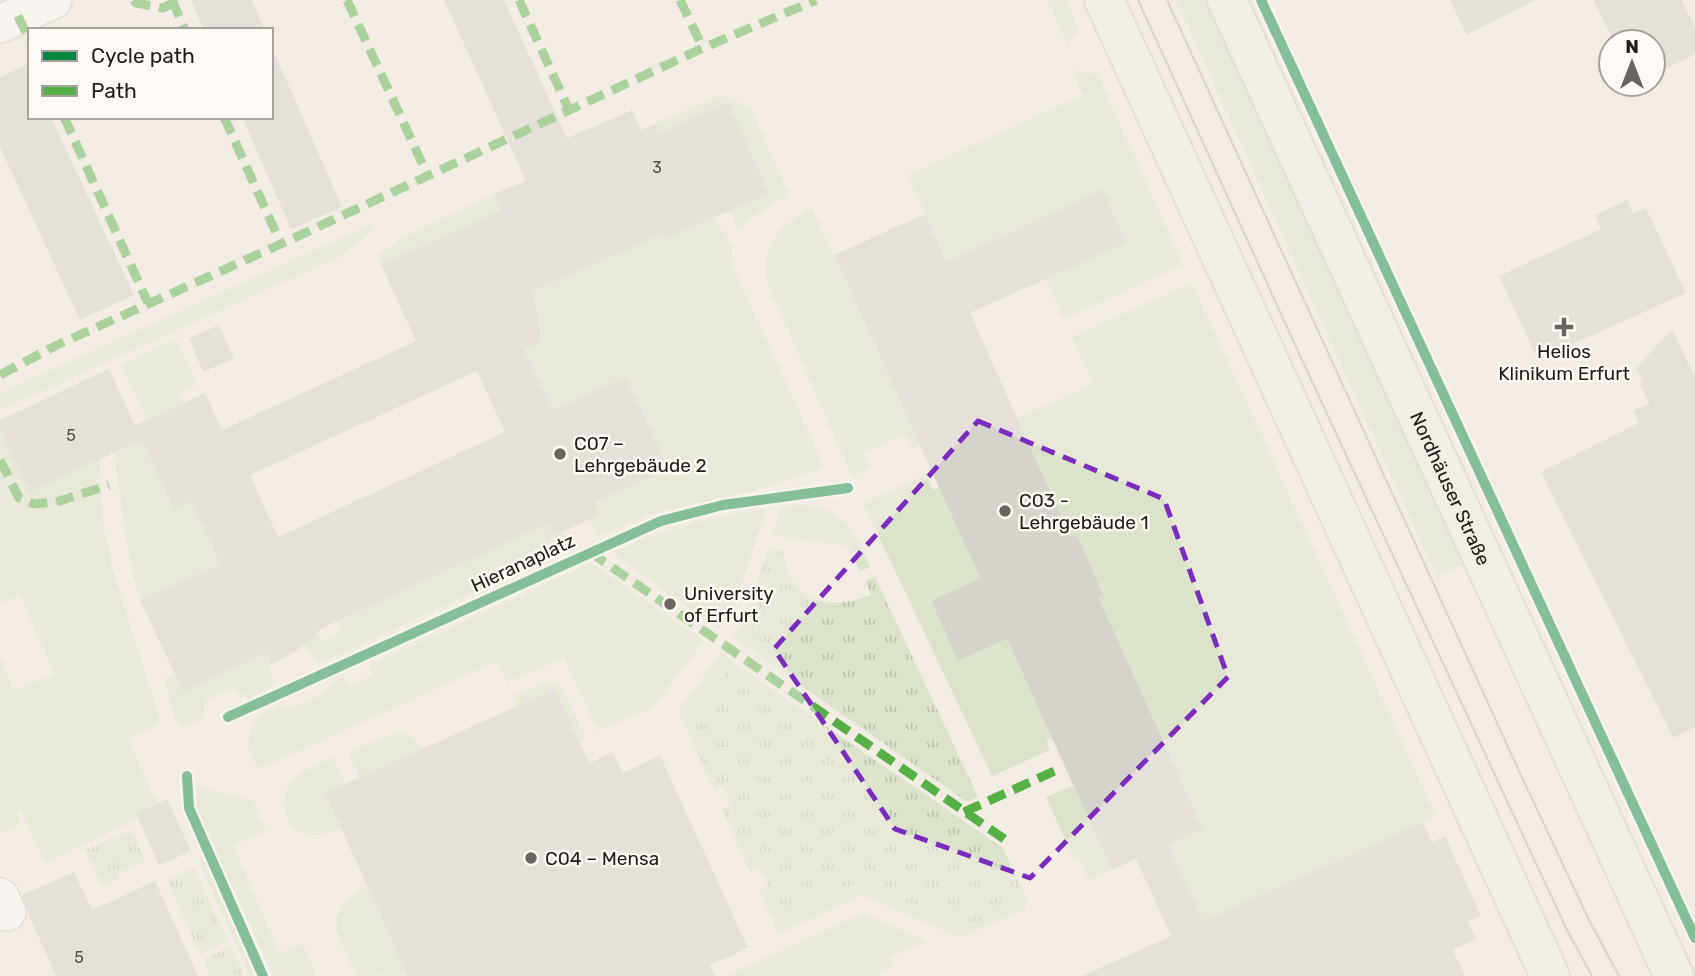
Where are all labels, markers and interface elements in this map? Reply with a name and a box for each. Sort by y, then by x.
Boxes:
legend [28,28,273,119]
north arrow [1597,28,1667,98]
text: N [1625,35,1639,58]
text: Cycle path [91,43,195,68]
text: Path [91,78,137,103]
house number: 3 [652,158,662,177]
marker: Helios Klinikum Erfurt [1554,317,1574,337]
place label: Helios Klinikum Erfurt [1498,340,1630,385]
street label: Nordhäuser Straße [1405,408,1496,569]
house number: 5 [66,426,76,445]
place label: C07 – Lehrgebäude 2 [574,432,707,477]
marker: C07 – Lehrgebäude 2 [552,446,568,462]
place label: C03 - Lehrgebäude 1 [1019,489,1149,534]
marker: C03 - Lehrgebäude 1 [997,503,1013,519]
street label: Hieranaplatz [467,529,579,597]
place label: University of Erfurt [684,582,774,627]
marker: University of Erfurt [662,596,678,612]
place label: C04 – Mensa [545,847,659,870]
marker: C04 – Mensa [523,850,539,866]
house number: 5 [74,948,84,967]

